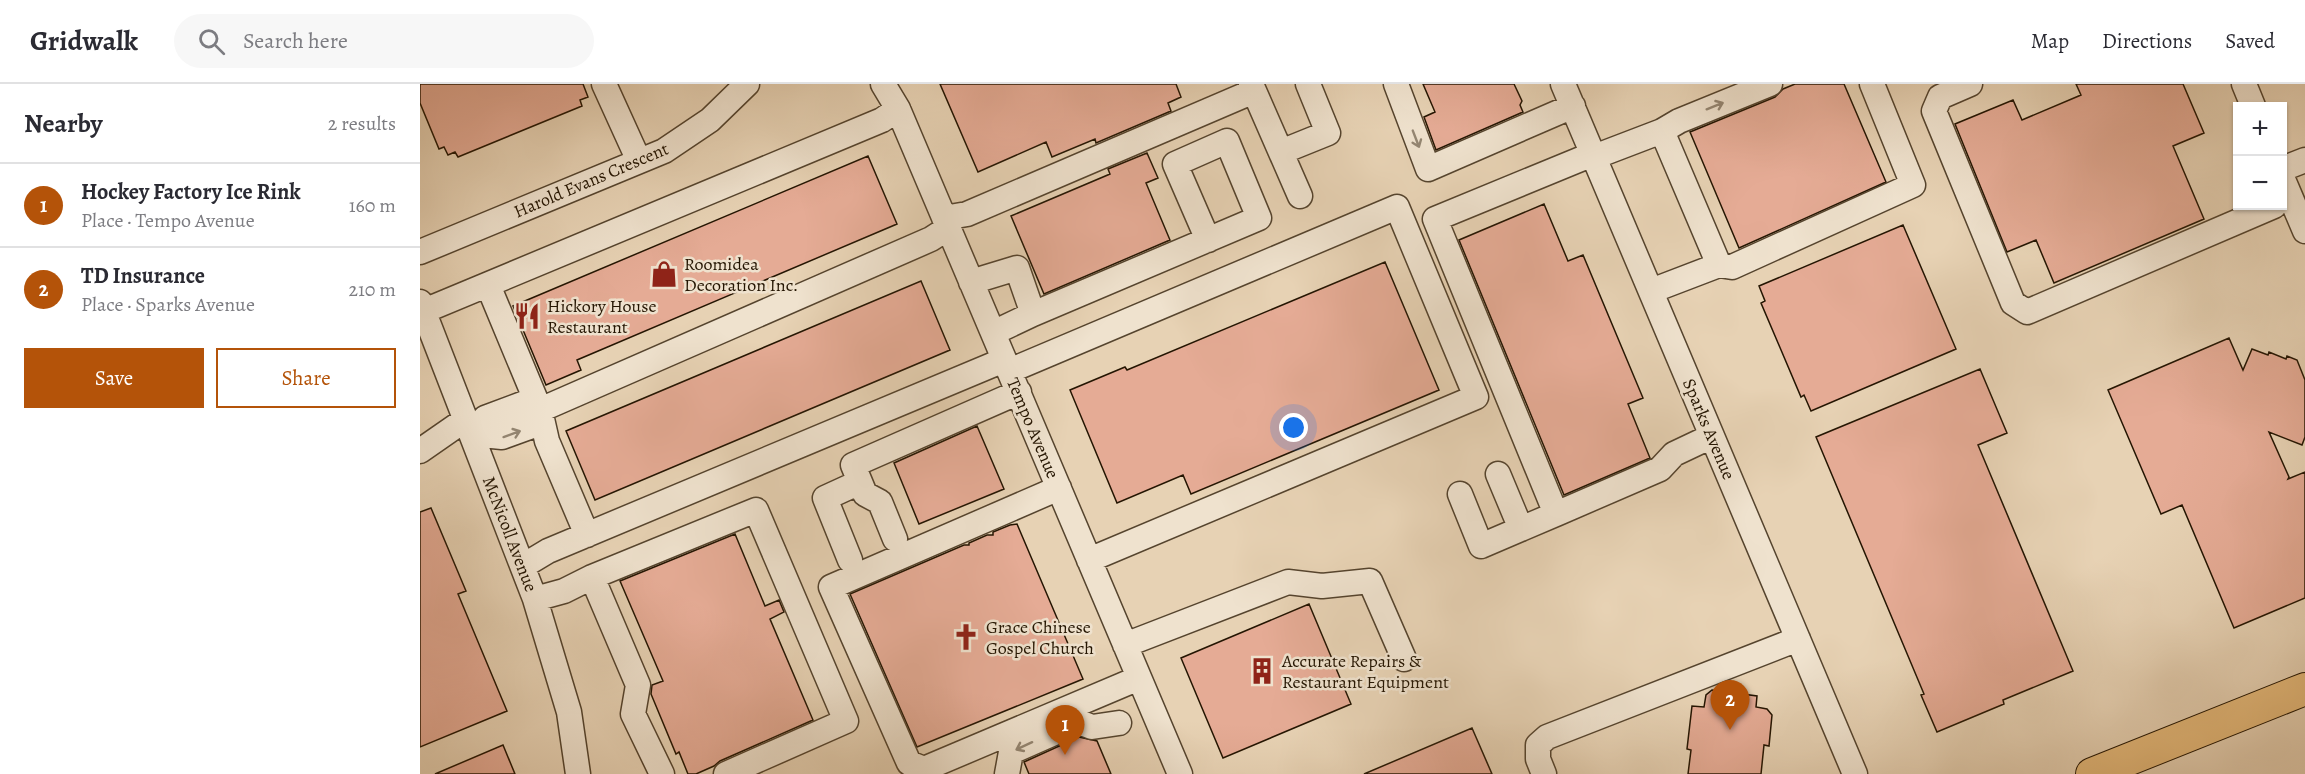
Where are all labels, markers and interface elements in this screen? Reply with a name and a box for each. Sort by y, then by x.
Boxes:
search box [174,14,594,68]
text: Gridwalk [30,22,138,60]
icon: search [195,25,228,58]
text: Search here [243,26,348,56]
text: Map [2031,27,2069,55]
text: Directions [2102,27,2192,55]
text: Saved [2225,27,2275,55]
one-way arrow [1706,100,1724,111]
map controls [2233,102,2287,210]
button: + [2233,102,2287,156]
text: Nearby [24,106,103,141]
text: 2 results [328,110,396,137]
one-way arrow [1412,129,1423,148]
street label: Harold Evans Crescent [510,137,672,223]
button: − [2233,156,2287,210]
text: Hockey Factory Ice Rink [81,177,301,207]
text: 1 [40,192,47,219]
text: 160 m [349,192,396,219]
text: Place · Tempo Avenue [81,207,255,234]
place label: Roomidea Decoration Inc. [684,252,798,297]
shop icon: Roomidea Decoration Inc. [649,259,679,289]
text: TD Insurance [81,261,205,291]
text: 2 [39,276,48,303]
text: 210 m [348,276,396,303]
text: Place · Sparks Avenue [81,291,255,318]
place label: Hickory House Restaurant [547,294,657,339]
restaurant icon: Hickory House Restaurant [512,301,542,331]
button: Save [24,348,204,408]
button: Share [216,348,396,408]
street label: Tempo Avenue [1001,374,1065,482]
street label: Sparks Avenue [1677,375,1741,483]
your location [1279,413,1308,442]
one-way arrow [502,427,521,438]
street label: McNicoll Avenue [477,473,543,595]
place label: Grace Chinese Gospel Church [986,615,1094,660]
church icon: Grace Chinese Gospel Church [951,622,981,652]
place label: Accurate Repairs & Restaurant Equipment [1281,649,1449,694]
building icon: Accurate Repairs & Restaurant Equipment [1247,656,1277,686]
pin: 2 [1710,680,1750,730]
pin: 1 [1046,706,1084,755]
one-way arrow [1016,741,1034,753]

